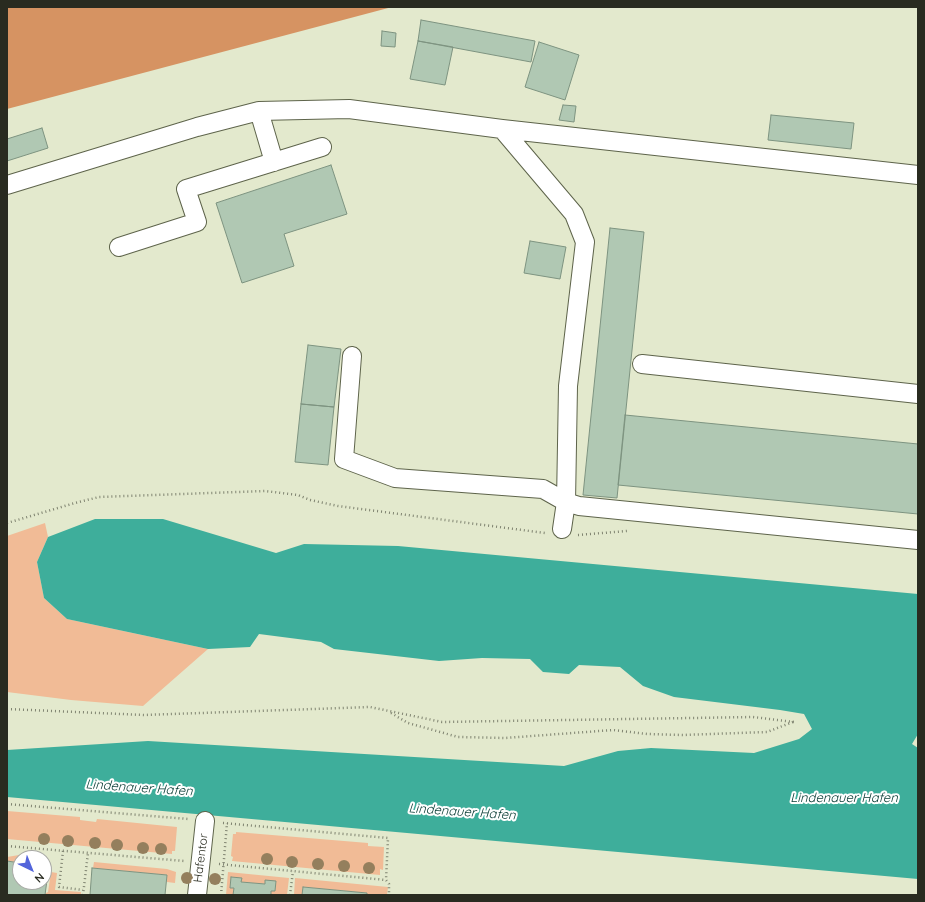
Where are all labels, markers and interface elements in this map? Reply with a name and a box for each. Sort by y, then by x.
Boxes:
water label: Lindenauer Hafen [85,776,193,800]
water label: Lindenauer Hafen [790,790,898,806]
water label: Lindenauer Hafen [408,800,516,824]
street label: Hafentor [191,833,211,883]
north arrow [12,850,52,890]
text: N [32,870,47,886]

